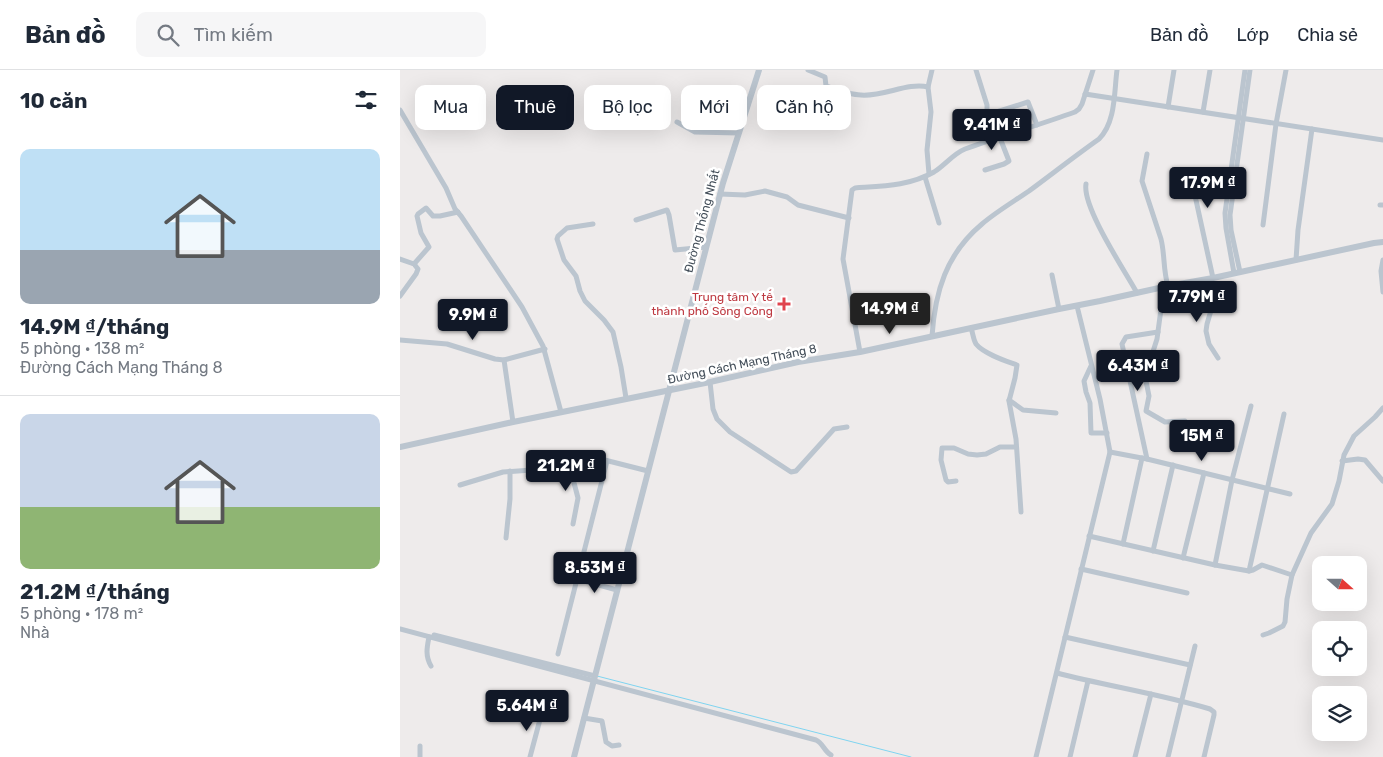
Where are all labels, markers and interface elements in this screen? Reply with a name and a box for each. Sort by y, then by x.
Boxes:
search box [136,12,486,57]
text: Bản đồ [25,21,106,49]
icon: search [154,21,182,49]
text: Tìm kiếm [194,23,273,46]
text: Bản đồ [1150,24,1208,46]
text: Lớp [1236,24,1269,46]
text: Chia sẻ [1297,24,1358,46]
chip: Mua [415,85,486,130]
chip: Thuê [496,85,574,130]
chip: Bộ lọc [584,85,671,130]
chip: Mới [681,85,747,130]
chip: Căn hộ [757,85,851,130]
icon: filters [352,86,380,114]
text: 10 căn [20,88,87,113]
pin: 9.41M ₫ [946,108,1038,151]
text: 9.41M ₫ [963,115,1021,134]
pin: 17.9M ₫ [1162,166,1254,209]
street label: Đường Thống Nhất [681,167,723,274]
text: 17.9M ₫ [1180,173,1236,192]
icon: home [155,181,245,271]
pin: 7.79M ₫ [1151,280,1243,323]
text: 7.79M ₫ [1169,287,1225,306]
place label: Trung tâm Y tế thành phố Sông Công [652,289,773,318]
pin: 14.9M ₫ [844,292,936,335]
marker: Trung tâm Y tế thành phố Sông Công [777,297,791,311]
pin: 9.9M ₫ [432,298,514,341]
text: 14.9M ₫ [861,299,919,318]
text: 9.9M ₫ [449,305,497,324]
text: 14.9M ₫/tháng [20,314,169,339]
text: 5 phòng · 138 m² [20,339,145,358]
street label: Đường Cách Mạng Tháng 8 [666,341,818,387]
pin: 6.43M ₫ [1092,350,1184,392]
text: 6.43M ₫ [1107,356,1169,375]
text: Đường Cách Mạng Tháng 8 [20,358,223,377]
pin: 15M ₫ [1167,420,1237,462]
text: 15M ₫ [1180,426,1224,445]
icon: home [155,447,245,537]
pin: 21.2M ₫ [520,450,612,492]
text: 21.2M ₫ [537,456,595,475]
pin: 8.53M ₫ [549,552,641,594]
north arrow [1312,556,1368,611]
map controls [1312,556,1367,741]
text: 8.53M ₫ [564,558,626,577]
text: 21.2M ₫/tháng [20,579,170,604]
text: 5 phòng · 178 m² [20,604,143,623]
button: locate [1312,621,1367,676]
text: Nhà [20,623,50,642]
button: layers [1312,686,1367,741]
pin: 5.64M ₫ [481,690,573,732]
text: 5.64M ₫ [497,696,557,715]

